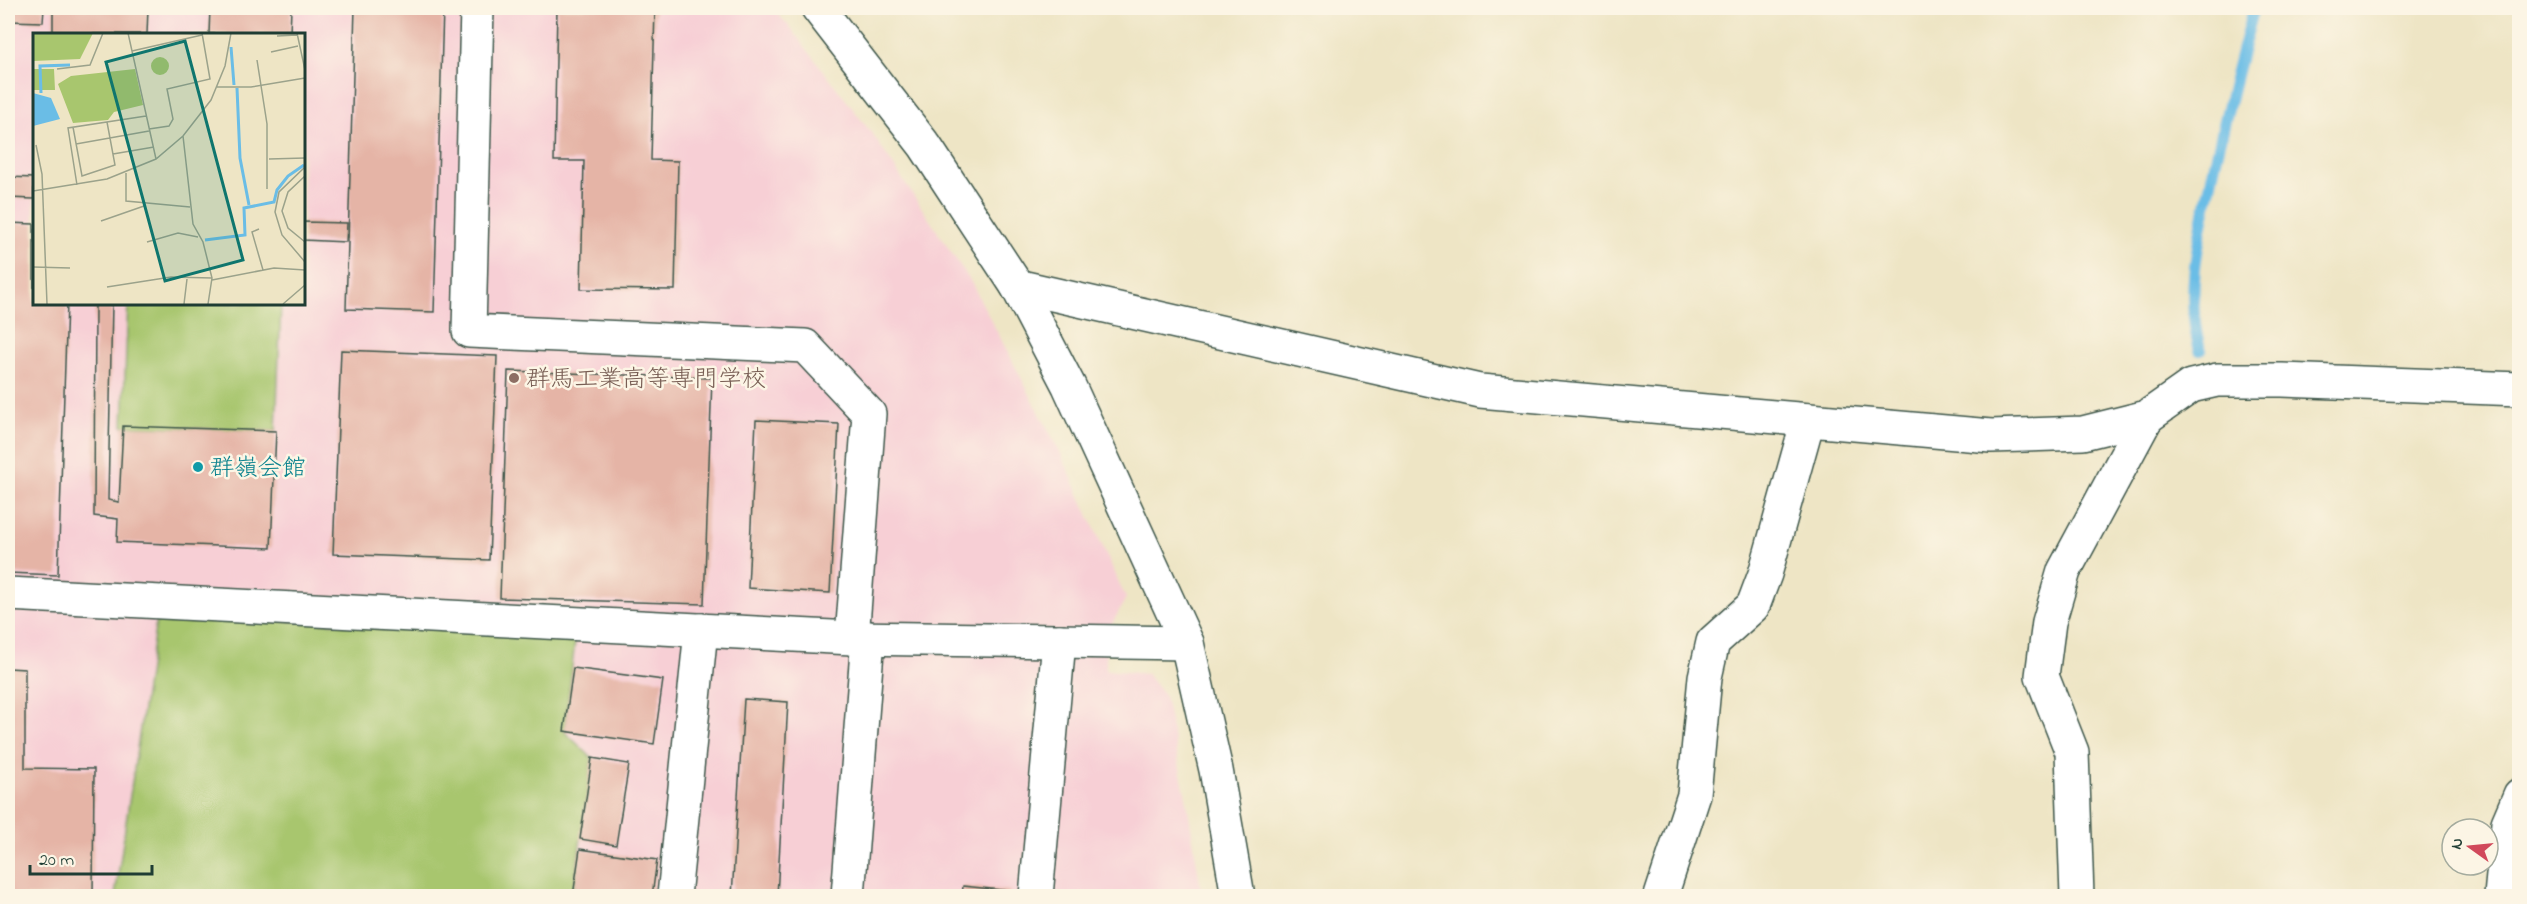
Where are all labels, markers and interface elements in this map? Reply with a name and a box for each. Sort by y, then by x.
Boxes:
inset map [33,33,304,304]
place label: 群馬工業高等専門学校 [526,363,766,398]
marker: 群馬工業高等専門学校 [507,371,521,385]
place label: 群嶺会館 [210,452,306,487]
marker: 群嶺会館 [191,460,205,474]
north arrow [2440,817,2500,877]
text: N [2444,835,2470,852]
scale bar [30,838,152,876]
text: 20 m [39,848,74,874]

